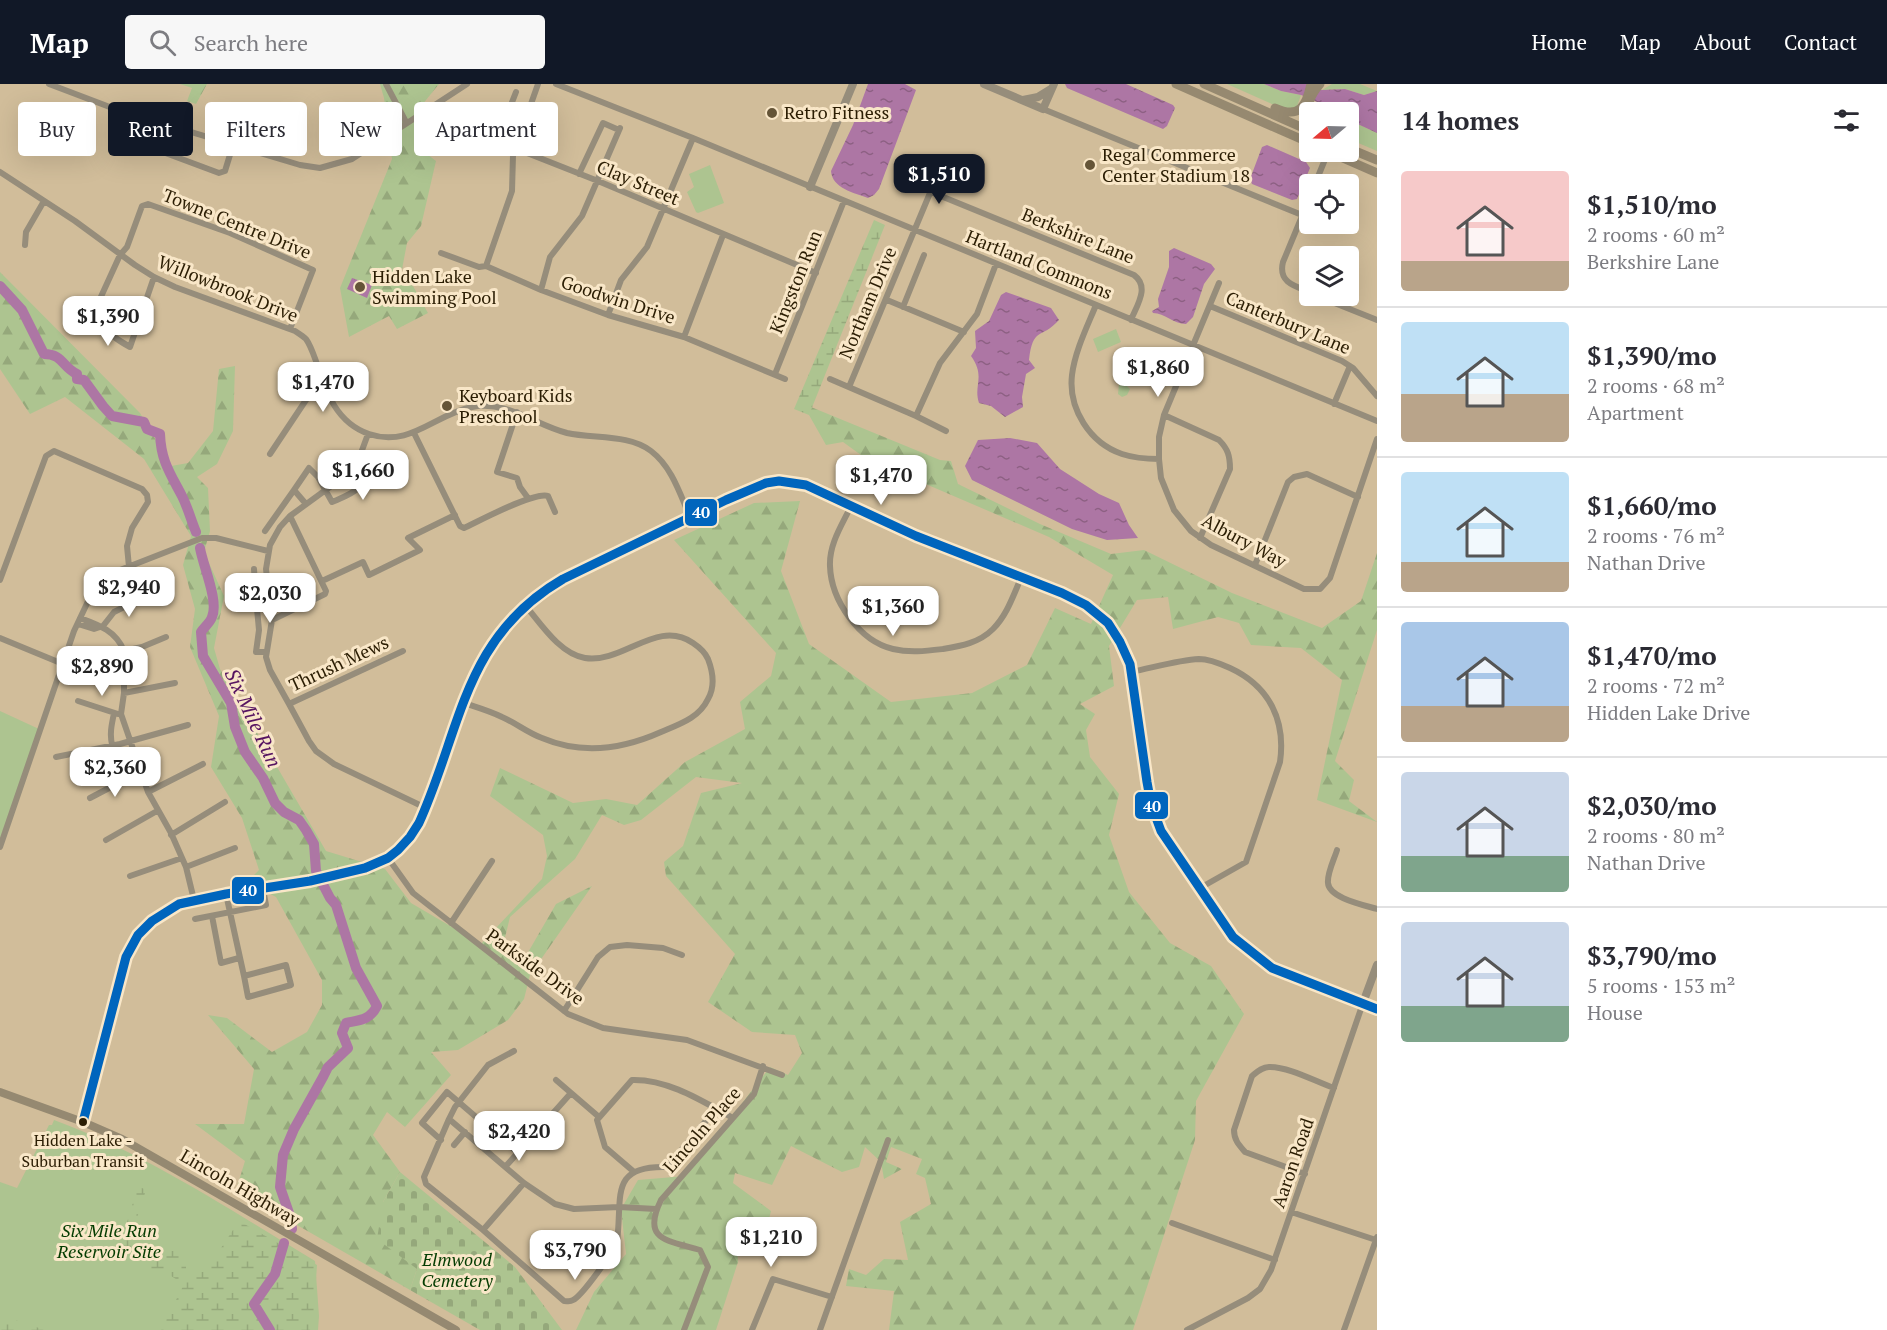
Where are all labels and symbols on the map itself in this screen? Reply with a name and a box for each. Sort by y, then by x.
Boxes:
place label: Retro Fitness [784,100,889,124]
north arrow [1299,102,1359,162]
marker: Retro Fitness [765,106,779,120]
place label: Regal Commerce Center Stadium 18 [1102,142,1250,187]
street label: Clay Street [593,154,684,210]
pin: $1,510 [890,154,988,205]
marker: Regal Commerce Center Stadium 18 [1083,158,1097,172]
street label: Towne Centre Drive [160,182,315,264]
street label: Berkshire Lane [1019,202,1138,269]
street label: Hartland Commons [963,224,1116,304]
street label: Kingston Run [763,226,827,337]
street label: Northam Drive [833,243,901,362]
street label: Willowbrook Drive [155,249,302,327]
place label: Hidden Lake Swimming Pool [372,264,497,309]
street label: Goodwin Drive [558,269,679,329]
marker: Hidden Lake Swimming Pool [353,280,367,294]
street label: Canterbury Lane [1222,285,1355,359]
pin: $1,390 [59,296,157,347]
pin: $1,860 [1109,347,1207,398]
pin: $1,470 [274,362,372,413]
place label: Keyboard Kids Preschool [459,383,573,428]
marker: Keyboard Kids Preschool [440,399,454,413]
pin: $1,660 [314,450,412,501]
pin: $1,470 [832,455,930,506]
line badge: 40 [684,498,718,527]
text: 40 [692,501,710,523]
street label: Albury Way [1198,508,1292,573]
pin: $2,940 [80,567,178,618]
pin: $2,030 [221,573,319,624]
pin: $1,360 [844,586,942,637]
street label: Thrush Mews [285,630,392,697]
pin: $2,890 [53,646,151,697]
water label: Six Mile Run [219,664,288,772]
pin: $2,360 [66,747,164,798]
line badge: 40 [1134,791,1169,820]
text: 40 [1143,795,1161,817]
line badge: 40 [231,876,265,905]
text: 40 [239,879,257,901]
street label: Parkside Drive [482,923,589,1010]
street label: Lincoln Place [657,1081,745,1178]
pin: $2,420 [470,1111,568,1162]
street label: Aaron Road [1265,1115,1319,1211]
marker: Hidden Lake - Suburban Transit [77,1116,89,1128]
place label: Hidden Lake - Suburban Transit [22,1129,144,1172]
street label: Lincoln Highway [176,1143,305,1232]
pin: $1,210 [722,1217,820,1268]
park label: Six Mile Run Reservoir Site [56,1218,161,1263]
pin: $3,790 [526,1230,624,1281]
park label: Elmwood Cemetery [421,1247,493,1292]

